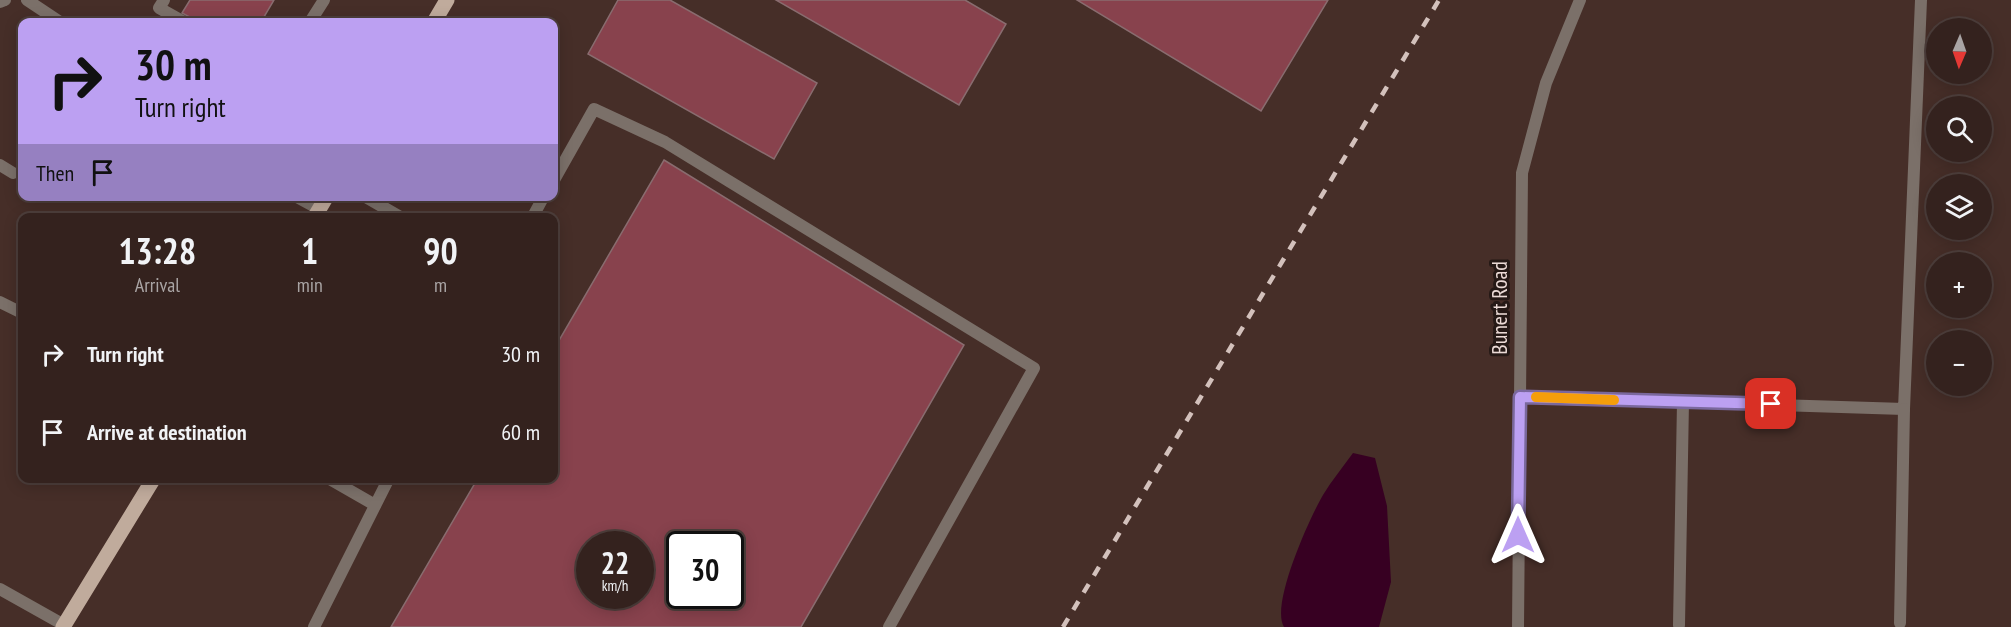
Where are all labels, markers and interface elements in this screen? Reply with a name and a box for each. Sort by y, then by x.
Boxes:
north arrow [1926,18,1992,84]
map controls [1926,18,1992,396]
text: 30 m [135,37,212,92]
icon: right [36,42,114,120]
text: Turn right [135,90,226,124]
button: search [1926,96,1992,162]
icon: arrive [86,156,119,189]
text: Then [36,159,74,187]
button: layers [1926,174,1992,240]
text: 13:28 [118,227,196,274]
text: 1 [301,227,318,274]
text: 90 [423,227,458,274]
button: + [1926,252,1992,318]
street label: Bunert Road [1485,261,1513,355]
text: Arrival [135,272,180,298]
text: min [297,272,323,298]
text: m [434,272,447,298]
button: − [1926,330,1992,396]
icon: right [36,338,69,371]
text: Turn right [87,340,164,368]
text: 30 m [501,340,540,368]
pin [1745,378,1796,429]
icon: arrive [1754,387,1787,420]
icon: arrive [36,416,69,449]
text: Arrive at destination [87,418,247,446]
text: 60 m [501,418,540,446]
position arrow [1486,503,1550,567]
speed limit sign: 30 [666,531,744,609]
text: 22 [601,543,629,582]
text: km/h [602,576,628,595]

